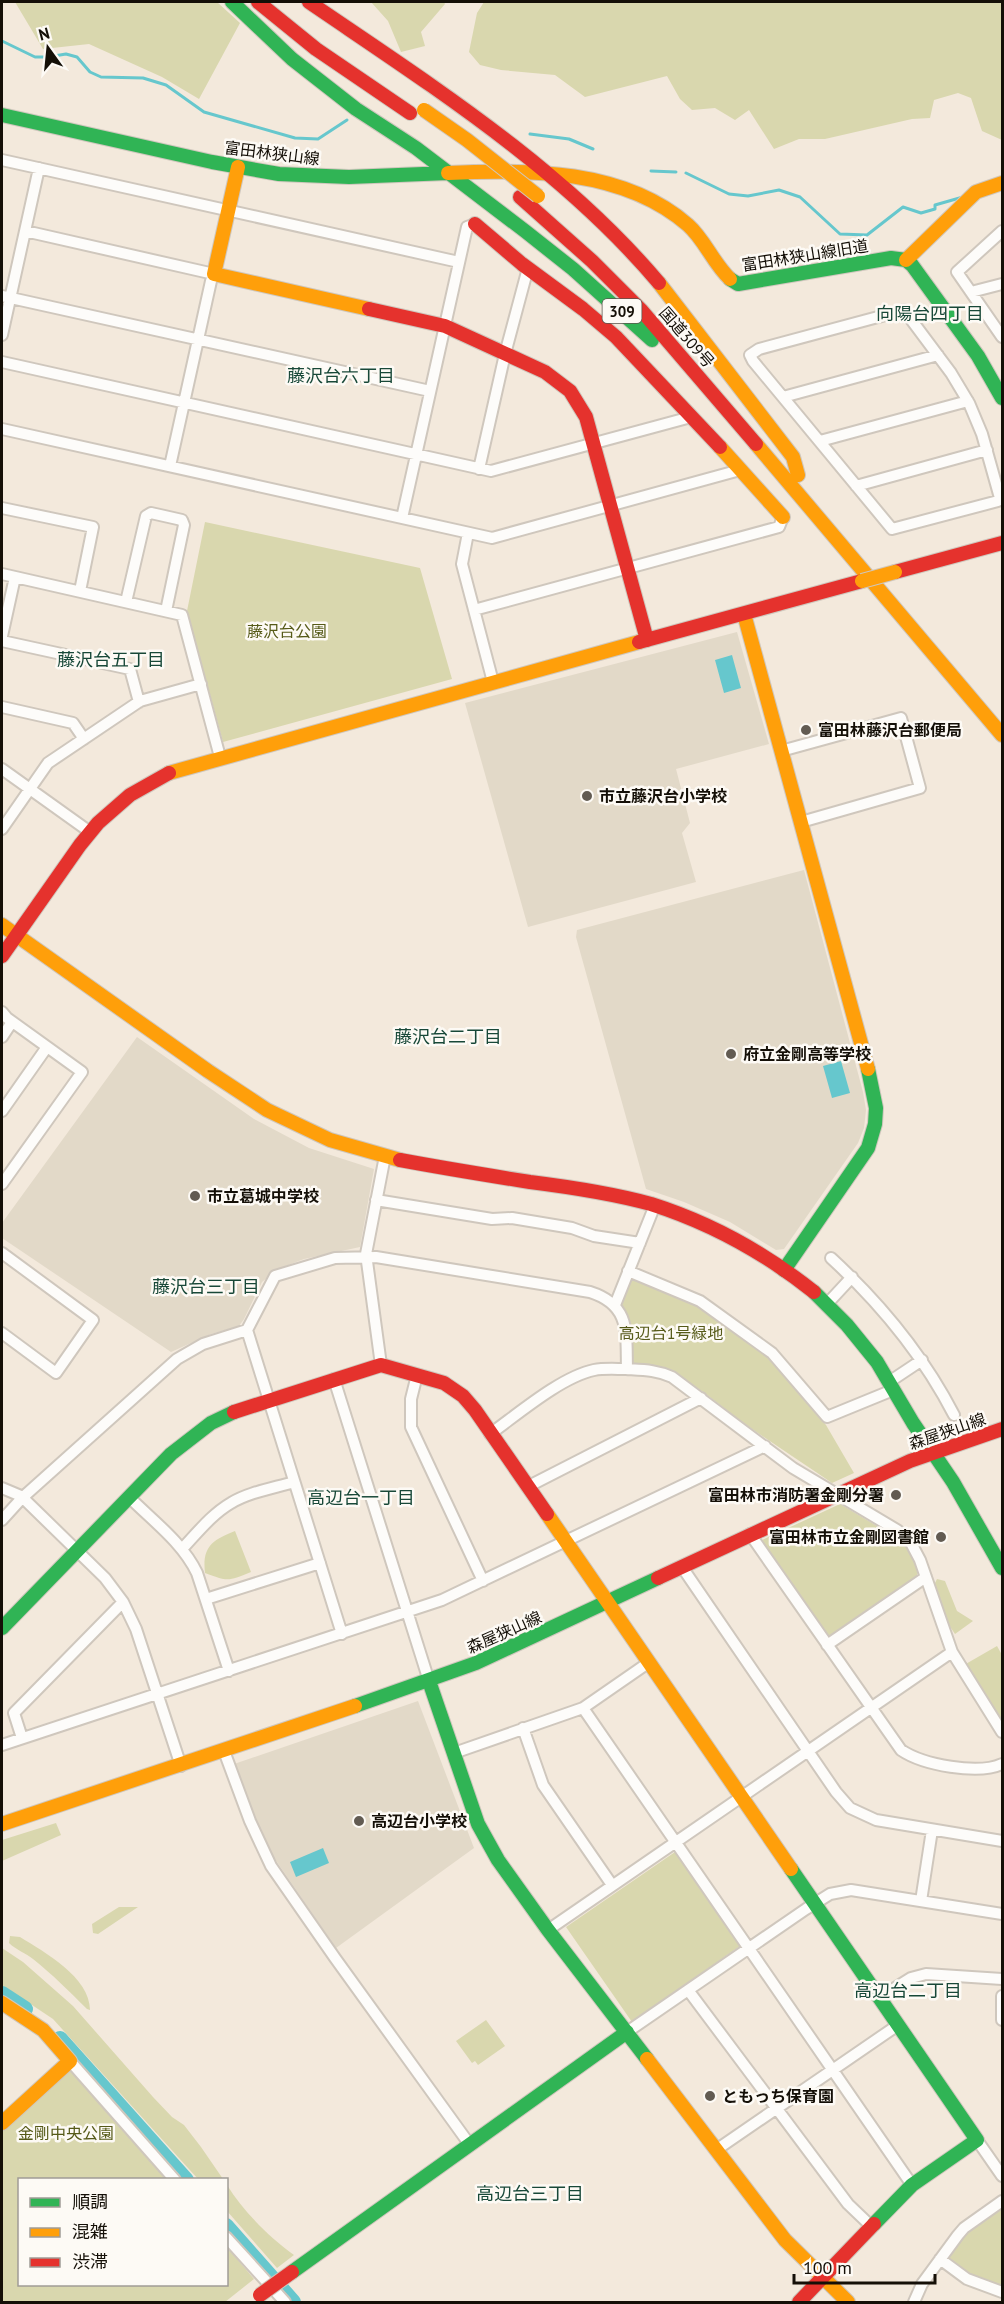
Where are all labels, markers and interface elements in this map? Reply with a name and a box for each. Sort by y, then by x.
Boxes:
north arrow [18,18,78,78]
text: N [36,22,52,45]
street label: 富田林狭山線 [223,137,321,169]
street label: 富田林狭山線旧道 [740,235,870,275]
road number: 309 [602,299,642,323]
street label: 国道309号 [655,302,719,372]
district label: 向陽台四丁目 [876,302,984,325]
district label: 藤沢台六丁目 [287,364,395,387]
park label: 藤沢台公園 [247,621,327,641]
district label: 藤沢台五丁目 [57,648,165,671]
place label: 富田林藤沢台郵便局 [818,720,962,740]
marker: 富田林藤沢台郵便局 [799,723,813,737]
place label: 市立藤沢台小学校 [599,786,727,806]
marker: 市立藤沢台小学校 [580,789,594,803]
district label: 藤沢台二丁目 [394,1025,502,1048]
place label: 府立金剛高等学校 [743,1044,871,1064]
marker: 府立金剛高等学校 [724,1047,738,1061]
place label: 市立葛城中学校 [207,1186,319,1206]
marker: 市立葛城中学校 [188,1189,202,1203]
district label: 藤沢台三丁目 [152,1275,260,1298]
park label: 高辺台1号緑地 [619,1323,723,1343]
street label: 森屋狭山線 [906,1409,988,1453]
place label: 富田林市消防署金剛分署 [708,1485,884,1505]
district label: 高辺台一丁目 [307,1486,415,1509]
marker: 富田林市消防署金剛分署 [889,1488,903,1502]
place label: 富田林市立金剛図書館 [769,1527,929,1547]
marker: 富田林市立金剛図書館 [934,1530,948,1544]
street label: 森屋狭山線 [463,1607,545,1657]
place label: 高辺台小学校 [371,1811,467,1831]
marker: 高辺台小学校 [352,1814,366,1828]
district label: 高辺台二丁目 [854,1979,962,2002]
place label: ともっち保育園 [722,2086,834,2106]
marker: ともっち保育園 [703,2089,717,2103]
park label: 金剛中央公園 [18,2123,114,2143]
legend [18,2178,228,2286]
district label: 高辺台三丁目 [476,2182,584,2205]
text: 順調 [72,2190,108,2213]
text: 混雑 [72,2220,108,2243]
scale bar [794,2247,935,2285]
text: 渋滞 [72,2250,108,2273]
text: 100 m [803,2256,852,2279]

